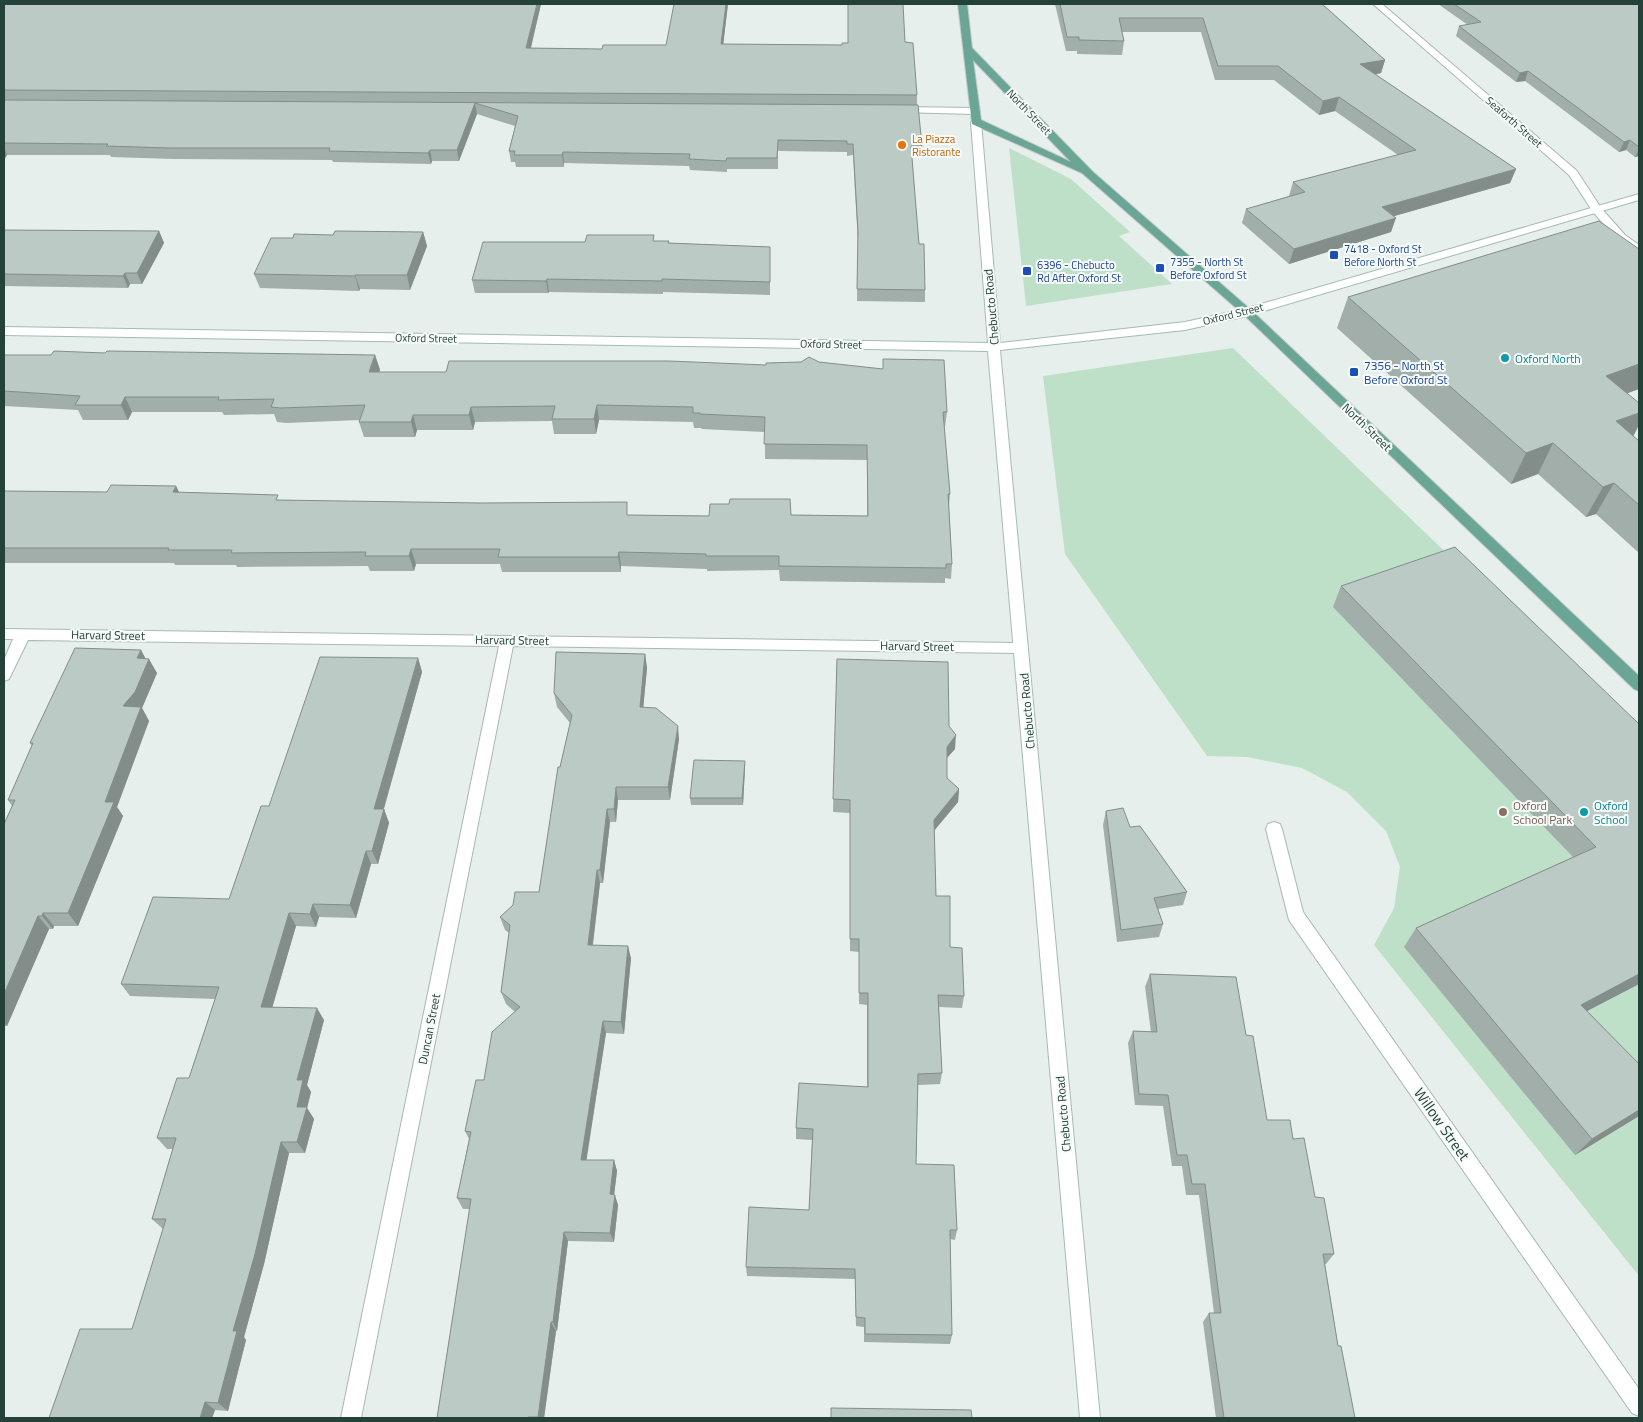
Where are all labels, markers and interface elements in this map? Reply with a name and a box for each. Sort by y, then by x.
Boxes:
street label: North Street [1003,86,1055,138]
street label: Seaforth Street [1482,93,1546,151]
place label: La Piazza Ristorante [912,131,961,160]
marker: La Piazza Ristorante [896,139,908,151]
place label: 7418 - Oxford St Before North St [1344,241,1422,270]
marker: 7418 - Oxford St Before North St [1328,249,1340,261]
place label: 7355 - North St Before Oxford St [1170,254,1247,283]
place label: 6396 - Chebucto Rd After Oxford St [1037,257,1121,286]
marker: 7355 - North St Before Oxford St [1154,262,1166,274]
marker: 6396 - Chebucto Rd After Oxford St [1021,265,1033,277]
street label: Chebucto Road [978,268,1004,346]
street label: Oxford Street [1201,299,1265,329]
street label: Oxford Street [395,329,457,347]
street label: Oxford Street [800,335,862,353]
place label: Oxford North [1515,349,1581,368]
marker: Oxford North [1499,352,1511,364]
place label: 7356 - North St Before Oxford St [1364,356,1448,389]
marker: 7356 - North St Before Oxford St [1348,366,1360,378]
street label: North Street [1338,398,1397,456]
street label: Harvard Street [71,625,146,645]
street label: Harvard Street [475,630,550,650]
street label: Harvard Street [880,636,955,656]
street label: Chebucto Road [1014,672,1040,750]
place label: Oxford School Park [1513,796,1572,829]
place label: Oxford School [1594,796,1628,829]
marker: Oxford School Park [1497,806,1509,818]
marker: Oxford School [1578,806,1590,818]
street label: Duncan Street [413,991,445,1066]
street label: Chebucto Road [1050,1075,1076,1153]
street label: Willow Street [1408,1083,1476,1166]

